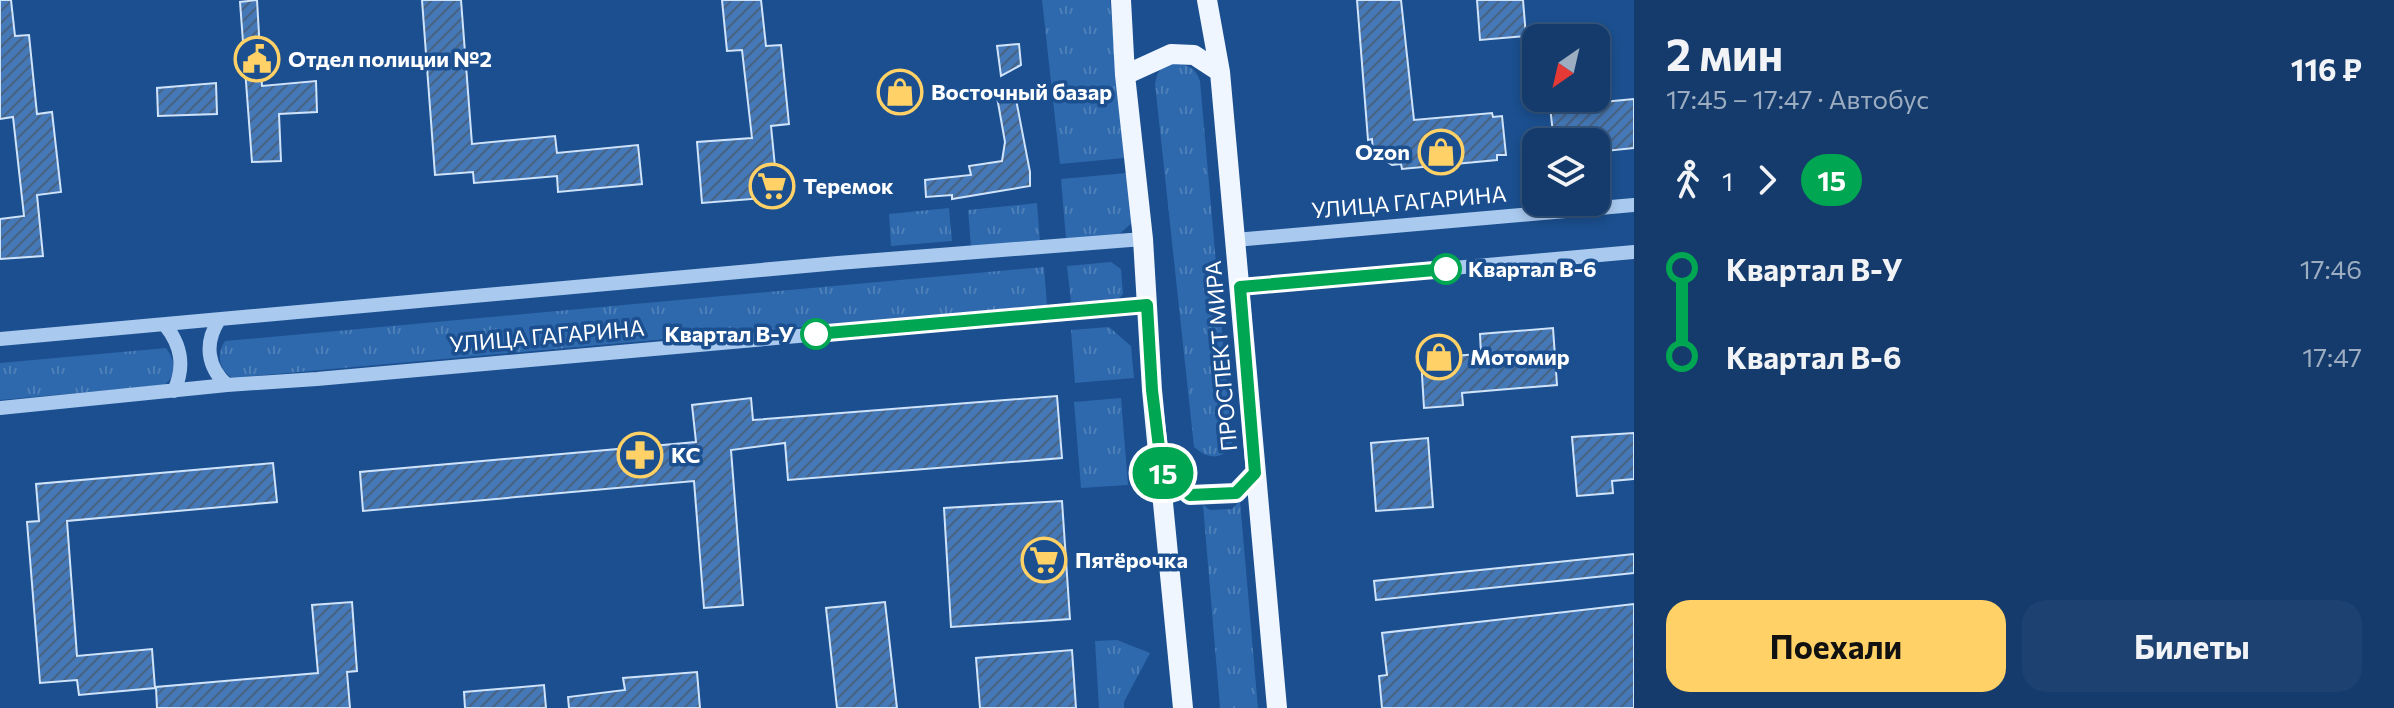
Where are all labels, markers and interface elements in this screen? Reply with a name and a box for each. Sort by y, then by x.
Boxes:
north arrow [1522,24,1610,112]
map controls [1522,24,1610,216]
text: 2 мин [1666,26,1783,80]
public building icon: Отдел полиции №2 [233,35,281,83]
place label: Отдел полиции №2 [288,45,492,72]
text: 116 ₽ [2291,50,2362,87]
shop icon: Восточный базар [876,68,924,116]
place label: Восточный базар [931,78,1112,105]
text: 17:45 – 17:47 · Автобус [1666,83,1929,114]
shop icon: Ozon [1417,128,1465,176]
button: layers [1522,128,1610,216]
place label: Ozon [1355,138,1410,165]
icon: walk [1666,158,1710,202]
icon: forward [1745,158,1789,202]
supermarket icon: Теремок [748,162,796,210]
text: 15 [1817,163,1846,197]
text: 1 [1722,165,1733,196]
place label: Теремок [803,172,894,199]
street label: УЛИЦА ГАГАРИНА [1310,180,1508,223]
text: Квартал В-У [1726,250,1903,287]
text: 17:46 [2300,253,2362,284]
marker: Квартал В-6 [1431,254,1461,284]
place label: Квартал В-6 [1468,255,1597,282]
street label: ПРОСПЕКТ МИРА [1199,260,1242,453]
street label: УЛИЦА ГАГАРИНА [448,314,646,357]
marker: Квартал В-У [801,319,831,349]
place label: Квартал В-У [664,320,794,347]
shop icon: Мотомир [1415,333,1463,381]
text: Квартал В-6 [1726,338,1901,375]
text: 17:47 [2302,341,2362,372]
place label: Мотомир [1470,343,1570,370]
pharmacy icon: КС [616,431,664,479]
place label: КС [671,441,701,468]
line badge: 15 [1127,447,1199,499]
text: 15 [1149,456,1178,490]
supermarket icon: Пятёрочка [1020,536,1068,584]
place label: Пятёрочка [1075,546,1188,573]
button: Поехали [1666,600,2006,692]
button: Билеты [2022,600,2362,692]

